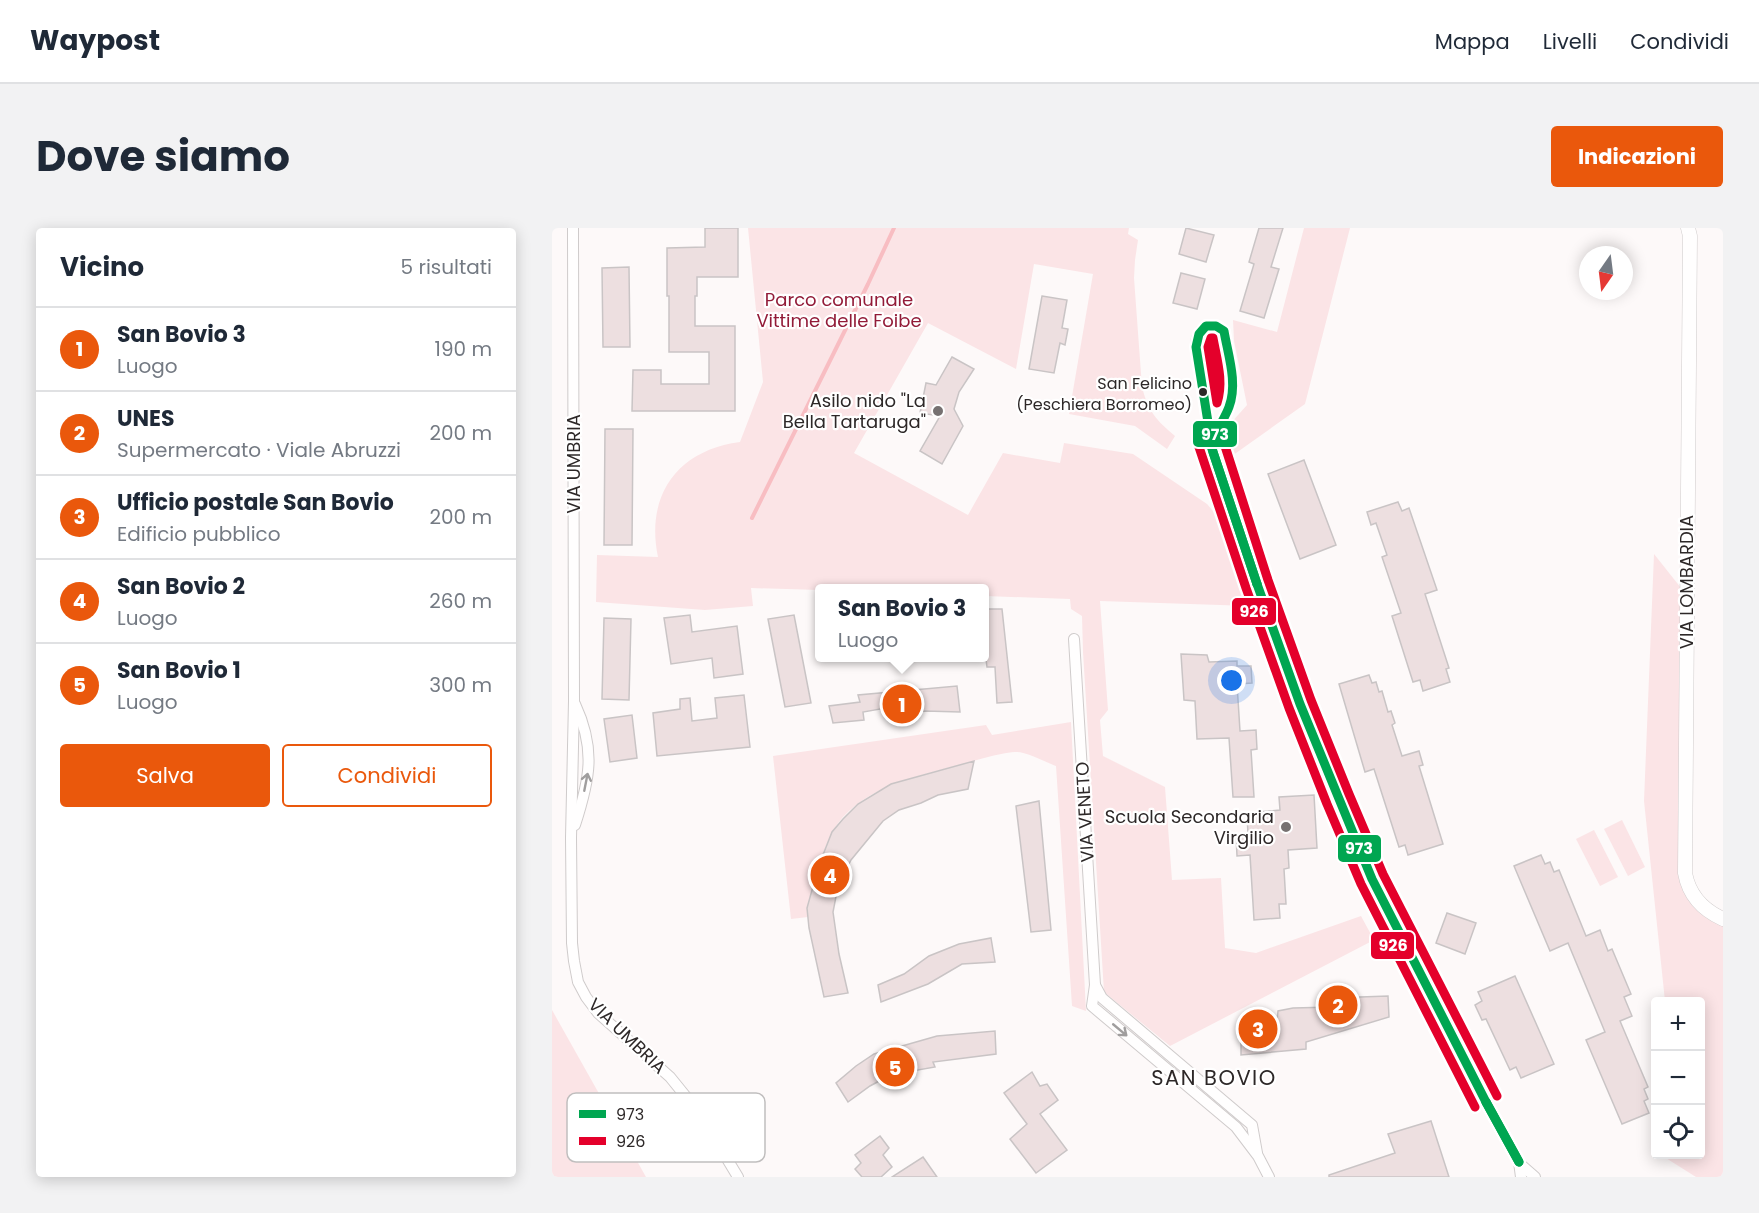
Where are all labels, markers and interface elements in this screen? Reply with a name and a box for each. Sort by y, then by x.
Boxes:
text: Waypost [30,21,160,60]
text: Mappa [1435,27,1510,56]
text: Livelli [1543,27,1597,56]
text: Condividi [1630,27,1729,56]
button: Indicazioni [1551,126,1723,187]
text: Dove siamo [36,127,290,186]
north arrow [1579,246,1633,300]
text: Vicino [60,249,144,285]
text: 5 risultati [401,253,492,281]
park label: Parco comunale Vittime delle Foibe [756,287,922,333]
text: San Bovio 3 [117,319,246,350]
text: 1 [76,335,83,363]
text: 190 m [435,335,492,363]
text: Luogo [117,352,178,380]
place label: San Felicino (Peschiera Borromeo) [1016,372,1192,416]
marker: San Felicino (Peschiera Borromeo) [1197,386,1209,398]
place label: Asilo nido "La Bella Tartaruga" [783,388,926,434]
text: UNES [117,403,175,434]
marker: Asilo nido "La Bella Tartaruga" [931,404,945,418]
street label: VIA UMBRIA [561,414,586,514]
text: 2 [74,419,85,447]
text: 200 m [429,419,492,447]
line badge: 973 [1192,420,1238,448]
text: 973 [1201,423,1229,446]
text: Supermercato · Viale Abruzzi [117,436,401,464]
text: Ufficio postale San Bovio [117,487,394,518]
text: 3 [73,503,86,531]
text: 200 m [429,503,492,531]
street label: VIA LOMBARDIA [1674,515,1699,649]
text: Edificio pubblico [117,520,281,548]
text: San Bovio 2 [117,571,245,602]
popup [815,584,989,662]
text: 4 [73,587,86,615]
text: 260 m [429,587,492,615]
text: San Bovio 3 [838,593,966,624]
line badge: 926 [1231,597,1277,626]
text: 926 [1239,600,1269,623]
text: Luogo [117,604,178,632]
text: Luogo [838,626,898,654]
text: San Bovio 1 [117,655,241,686]
your location [1217,666,1246,695]
text: 5 [73,671,86,699]
text: 300 m [429,671,492,699]
pin: 1 [882,682,922,726]
text: Luogo [117,688,178,716]
button: Salva [60,744,270,807]
button: Condividi [282,744,492,807]
street label: VIA VENETO [1069,761,1100,863]
one-way arrow [581,772,592,792]
place label: Scuola Secondaria Virgilio [1105,804,1274,850]
marker: Scuola Secondaria Virgilio [1279,820,1293,834]
line badge: 973 [1337,834,1382,863]
text: 973 [1345,837,1373,860]
pin: 4 [810,852,850,898]
line badge: 926 [1370,931,1415,960]
text: 926 [1378,934,1408,957]
pin: 2 [1318,982,1358,1028]
street label: VIA UMBRIA [583,992,672,1079]
map controls [1651,997,1705,1159]
button: + [1651,997,1705,1051]
pin: 3 [1238,1006,1278,1052]
one-way arrow [1112,1023,1127,1037]
pin: 5 [876,1044,914,1090]
button: − [1651,1051,1705,1105]
district label: SAN BOVIO [1151,1063,1277,1092]
legend [567,1093,765,1162]
text: 973 [616,1103,644,1126]
button: locate [1651,1105,1705,1159]
text: 926 [616,1130,645,1153]

